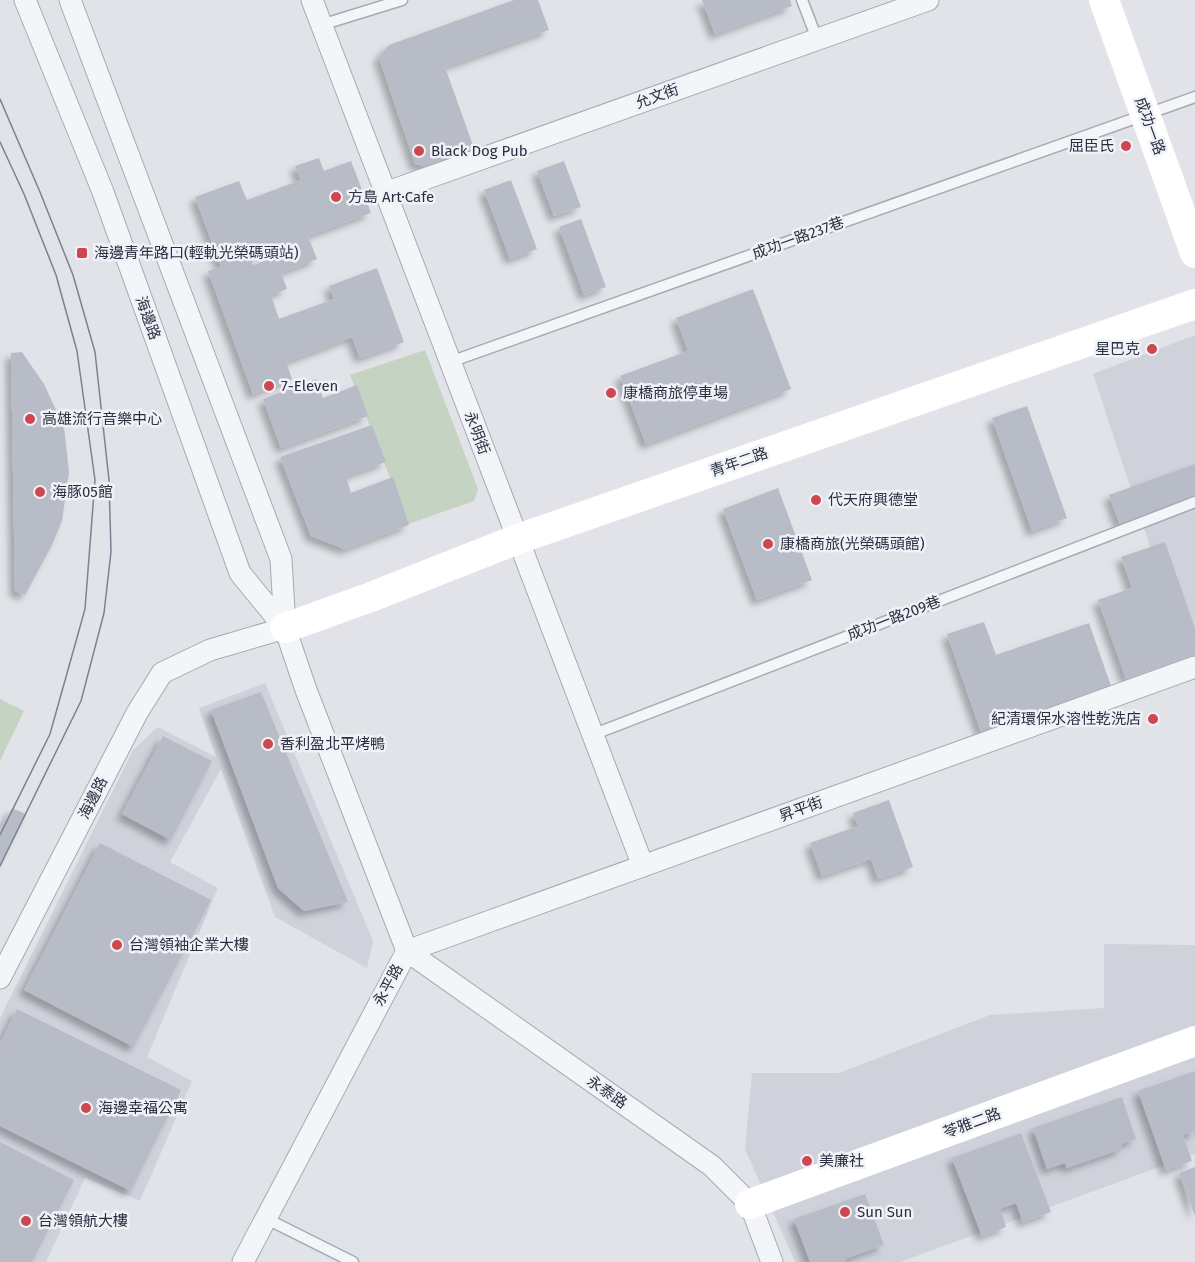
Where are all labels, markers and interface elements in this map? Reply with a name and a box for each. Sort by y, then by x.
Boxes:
street label: 允文街 [633,80,681,112]
street label: 成功一路 [1131,95,1169,157]
place label: 屈臣氏 [1069,137,1114,155]
marker: 屈臣氏 [1119,139,1133,153]
place label: Black Dog Pub [431,142,528,160]
marker: Black Dog Pub [412,144,426,158]
place label: 方島 Art·Cafe [348,188,434,206]
marker: 方島 Art·Cafe [329,190,343,204]
street label: 成功一路237巷 [750,213,846,263]
place label: 海邊青年路口(輕軌光榮碼頭站) [94,244,299,262]
marker: 海邊青年路口(輕軌光榮碼頭站) [75,246,89,260]
street label: 海邊路 [132,294,164,342]
place label: 星巴克 [1095,340,1140,358]
marker: 星巴克 [1145,342,1159,356]
place label: 7-Eleven [281,377,338,395]
marker: 7-Eleven [262,379,276,393]
place label: 康橋商旅停車場 [623,384,728,402]
marker: 康橋商旅停車場 [604,386,618,400]
street label: 永明街 [461,409,493,457]
place label: 高雄流行音樂中心 [42,410,162,428]
marker: 高雄流行音樂中心 [23,412,37,426]
street label: 青年二路 [708,444,770,480]
place label: 海豚05館 [52,483,113,501]
marker: 海豚05館 [33,485,47,499]
place label: 代天府興德堂 [828,491,918,509]
marker: 代天府興德堂 [809,493,823,507]
place label: 康橋商旅(光榮碼頭館) [780,535,925,553]
marker: 康橋商旅(光榮碼頭館) [761,537,775,551]
street label: 成功一路209巷 [845,592,943,644]
place label: 紀清環保水溶性乾洗店 [991,710,1141,728]
marker: 紀清環保水溶性乾洗店 [1146,712,1160,726]
place label: 香利盈北平烤鴨 [280,735,385,753]
marker: 香利盈北平烤鴨 [261,737,275,751]
street label: 海邊路 [75,774,111,822]
street label: 昇平街 [777,793,825,825]
place label: 台灣領袖企業大樓 [129,936,249,954]
marker: 台灣領袖企業大樓 [110,938,124,952]
street label: 永平路 [369,961,407,1009]
street label: 永泰路 [583,1072,631,1112]
place label: 海邊幸福公寓 [98,1099,188,1117]
marker: 海邊幸福公寓 [79,1101,93,1115]
street label: 苓雅二路 [941,1104,1003,1142]
place label: 美廉社 [819,1152,864,1170]
marker: 美廉社 [800,1154,814,1168]
place label: Sun Sun [857,1203,912,1221]
marker: Sun Sun [838,1205,852,1219]
place label: 台灣領航大樓 [38,1212,128,1230]
marker: 台灣領航大樓 [19,1214,33,1228]

